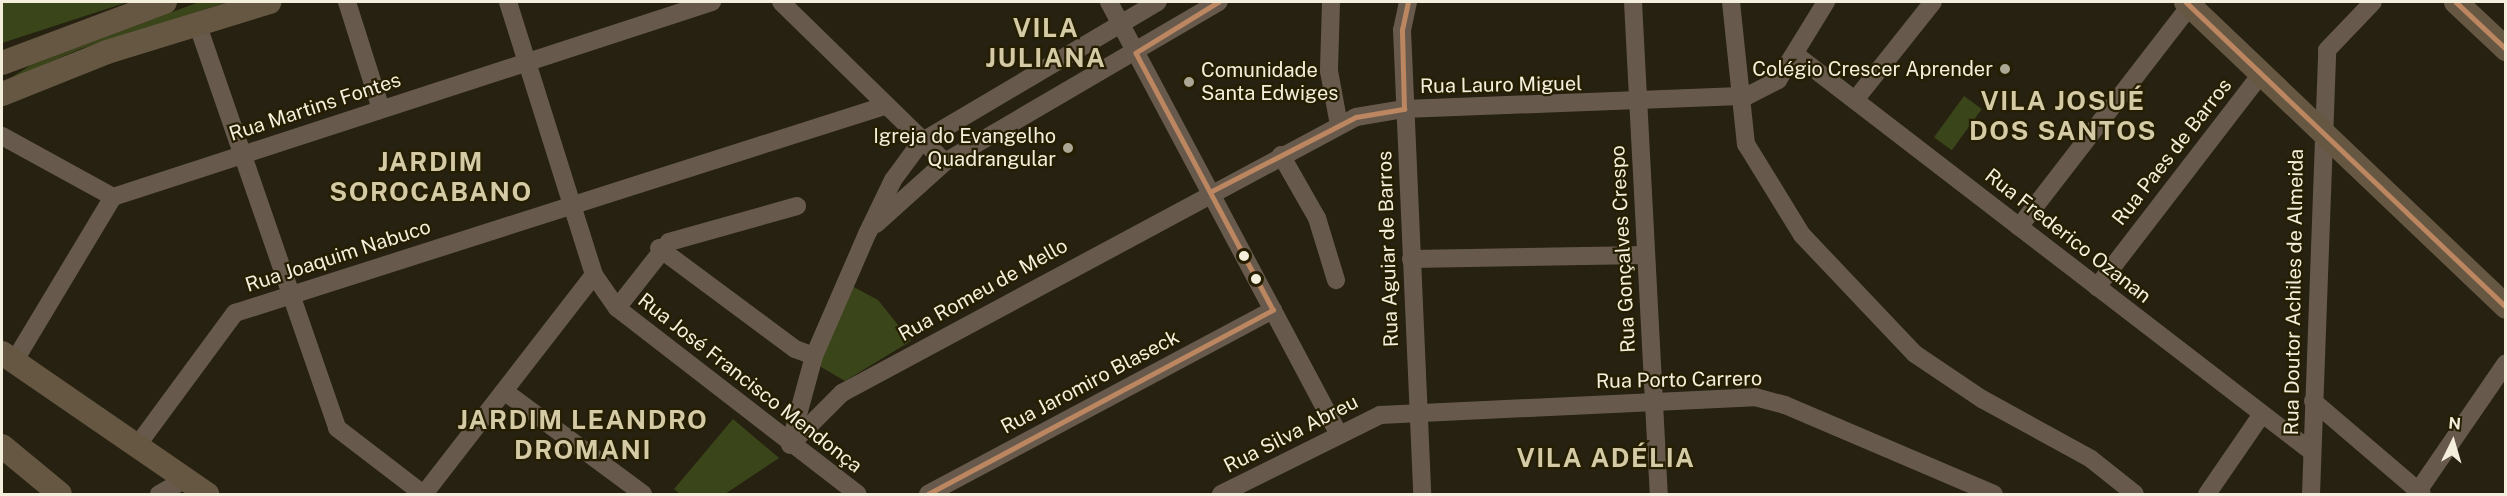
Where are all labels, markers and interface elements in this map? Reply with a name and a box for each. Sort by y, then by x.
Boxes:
district label: VILA JULIANA [986,12,1106,74]
place label: Colégio Crescer Aprender [1752,57,1993,81]
place label: Comunidade Santa Edwiges [1201,58,1338,105]
marker: Colégio Crescer Aprender [1998,62,2012,76]
street label: Rua Martins Fontes [226,68,404,146]
street label: Rua Lauro Miguel [1420,72,1582,98]
street label: Rua Paes de Barros [2107,74,2237,230]
marker: Comunidade Santa Edwiges [1182,75,1196,89]
district label: VILA JOSUÉ DOS SANTOS [1969,85,2157,146]
place label: Igreja do Evangelho Quadrangular [873,124,1056,171]
marker: Igreja do Evangelho Quadrangular [1061,141,1075,155]
street label: Rua Gonçalves Crespo [1606,145,1640,353]
district label: JARDIM SOROCABANO [329,146,533,207]
street label: Rua Doutor Achiles de Almeida [2279,148,2309,436]
street label: Rua Aguiar de Barros [1373,150,1403,348]
street label: Rua Frederico Ozanan [1980,164,2156,308]
street label: Rua Joaquim Nabuco [242,215,434,297]
street label: Rua Romeu de Mello [894,233,1072,347]
unlabelled marker [1238,250,1250,262]
unlabelled marker [1250,273,1262,285]
street label: Rua José Francisco Mendonça [633,288,867,478]
street label: Rua Jaromiro Blaseck [997,325,1183,439]
street label: Rua Porto Carrero [1596,367,1762,393]
street label: Rua Silva Abreu [1220,390,1362,478]
district label: JARDIM LEANDRO DROMANI [458,404,708,466]
north arrow [2423,412,2483,472]
text: N [2448,414,2462,434]
district label: VILA ADÉLIA [1516,442,1696,474]

